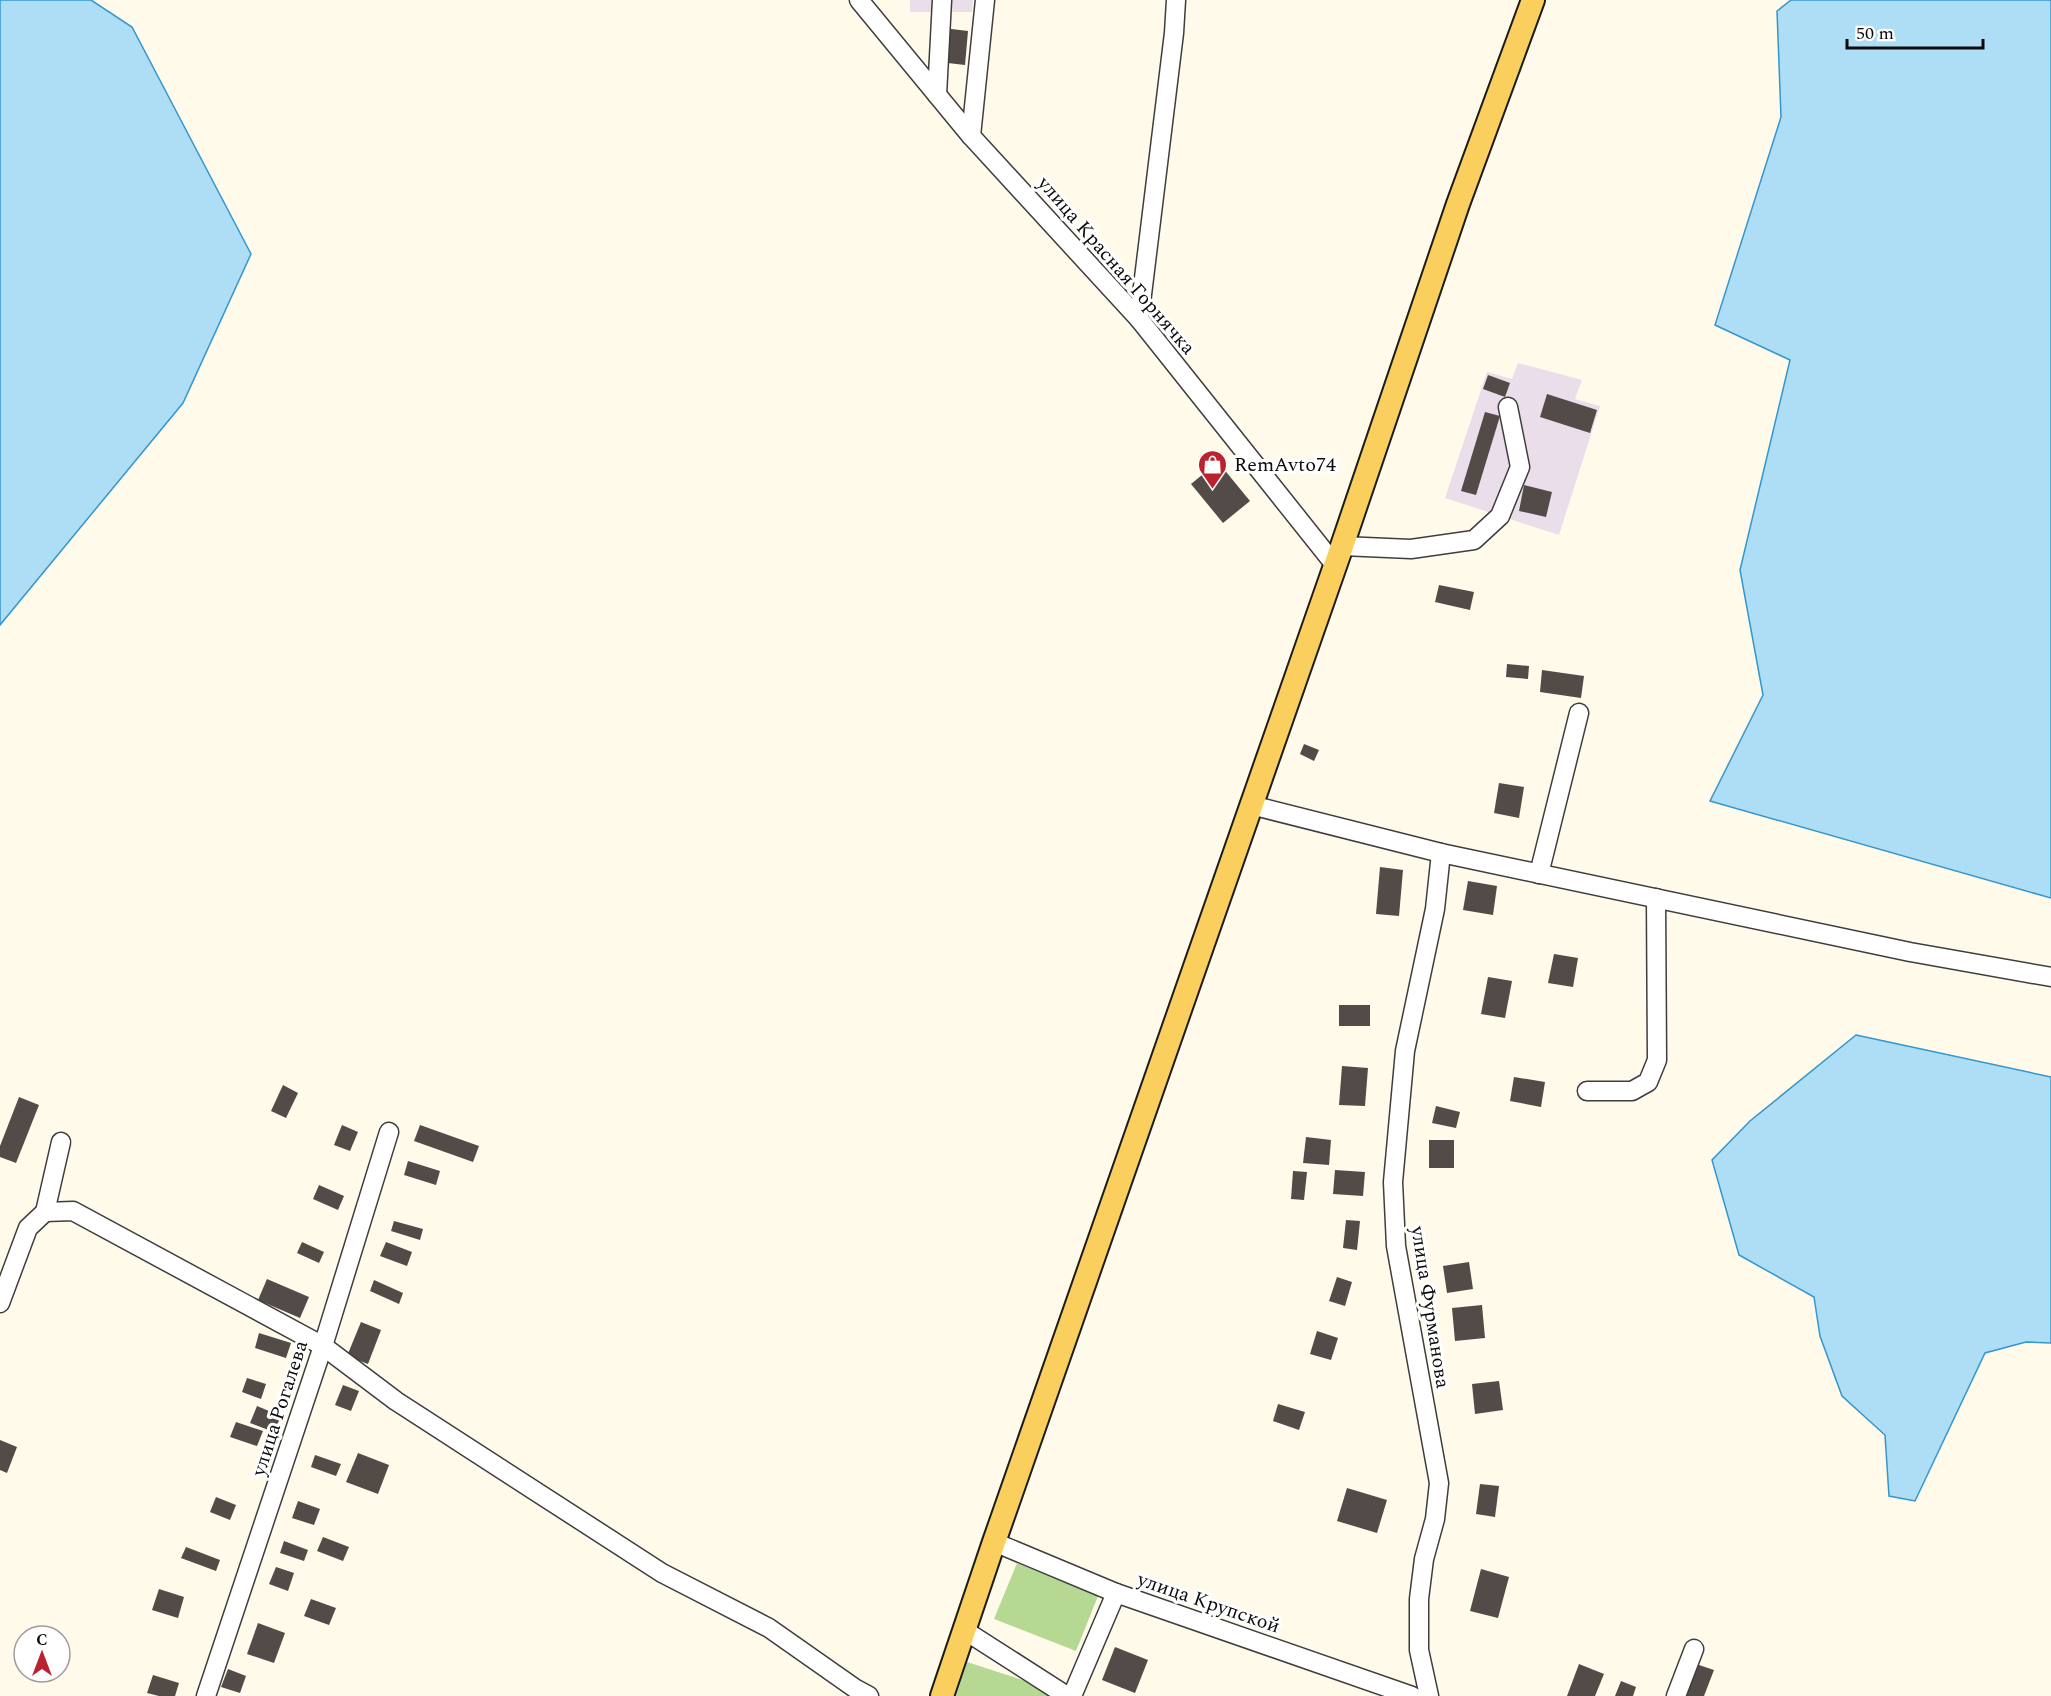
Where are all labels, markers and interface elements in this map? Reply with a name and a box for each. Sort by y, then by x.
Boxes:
scale bar [1847,12,1984,50]
text: 50 m [1856,20,1894,47]
street label: улица Красная Горнячка [1029,169,1203,362]
shop icon: RemAvto74 [1197,448,1229,490]
place label: RemAvto74 [1234,450,1336,480]
street label: улица Фурманова [1402,1223,1458,1391]
street label: улица Рогалева [244,1336,316,1481]
street label: улица Крупской [1132,1564,1284,1641]
north arrow [12,1624,72,1684]
text: С [36,1628,48,1652]

